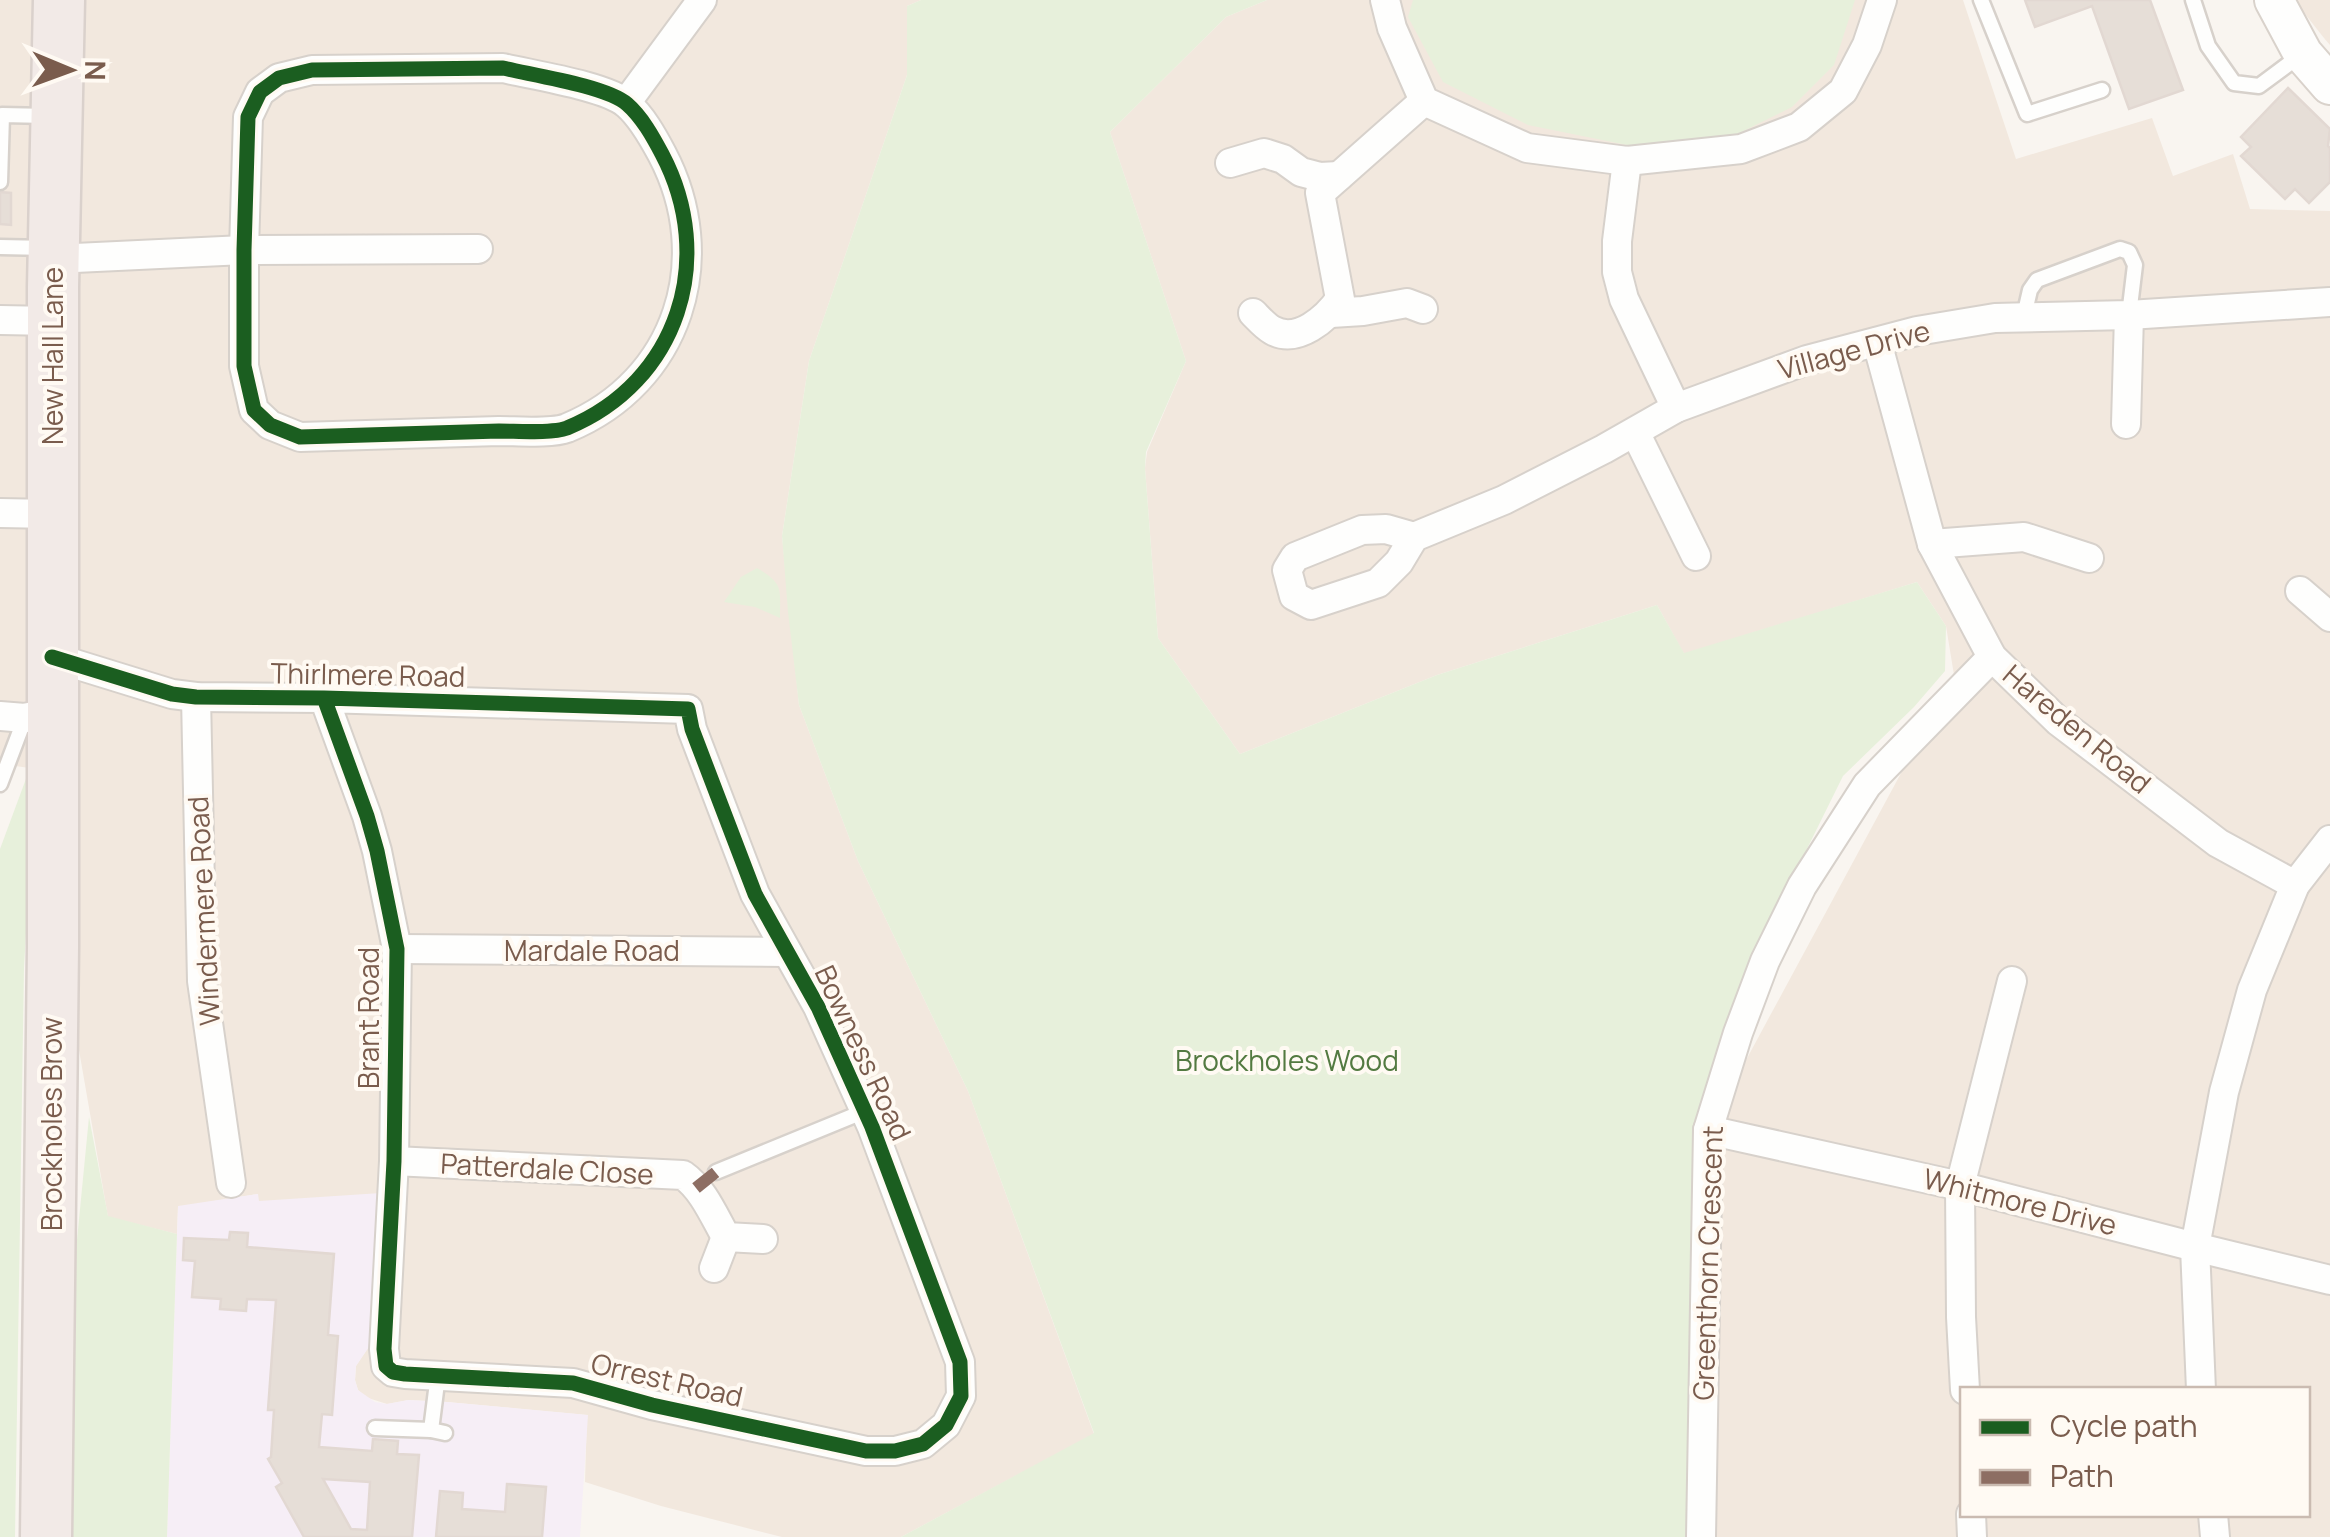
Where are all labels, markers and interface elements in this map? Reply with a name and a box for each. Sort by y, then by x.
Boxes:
north arrow [20,20,120,120]
text: N [77,60,115,81]
street label: New Hall Lane [33,267,71,445]
street label: Village Drive [1774,311,1934,388]
street label: Thirlmere Road [270,653,466,695]
street label: Hareden Road [1996,655,2160,801]
street label: Windermere Road [178,795,228,1027]
street label: Mardale Road [504,931,680,969]
street label: Brant Road [349,947,387,1089]
street label: Bowness Road [807,959,921,1146]
street label: Brockholes Brow [32,1017,70,1231]
park label: Brockholes Wood [1175,1041,1399,1079]
street label: Greenthorn Crescent [1683,1125,1731,1401]
street label: Patterdale Close [439,1143,655,1193]
street label: Whitmore Drive [1920,1159,2121,1243]
street label: Orrest Road [588,1343,747,1415]
legend [1960,1387,2310,1517]
text: Cycle path [2050,1405,2198,1446]
text: Path [2050,1455,2114,1496]

